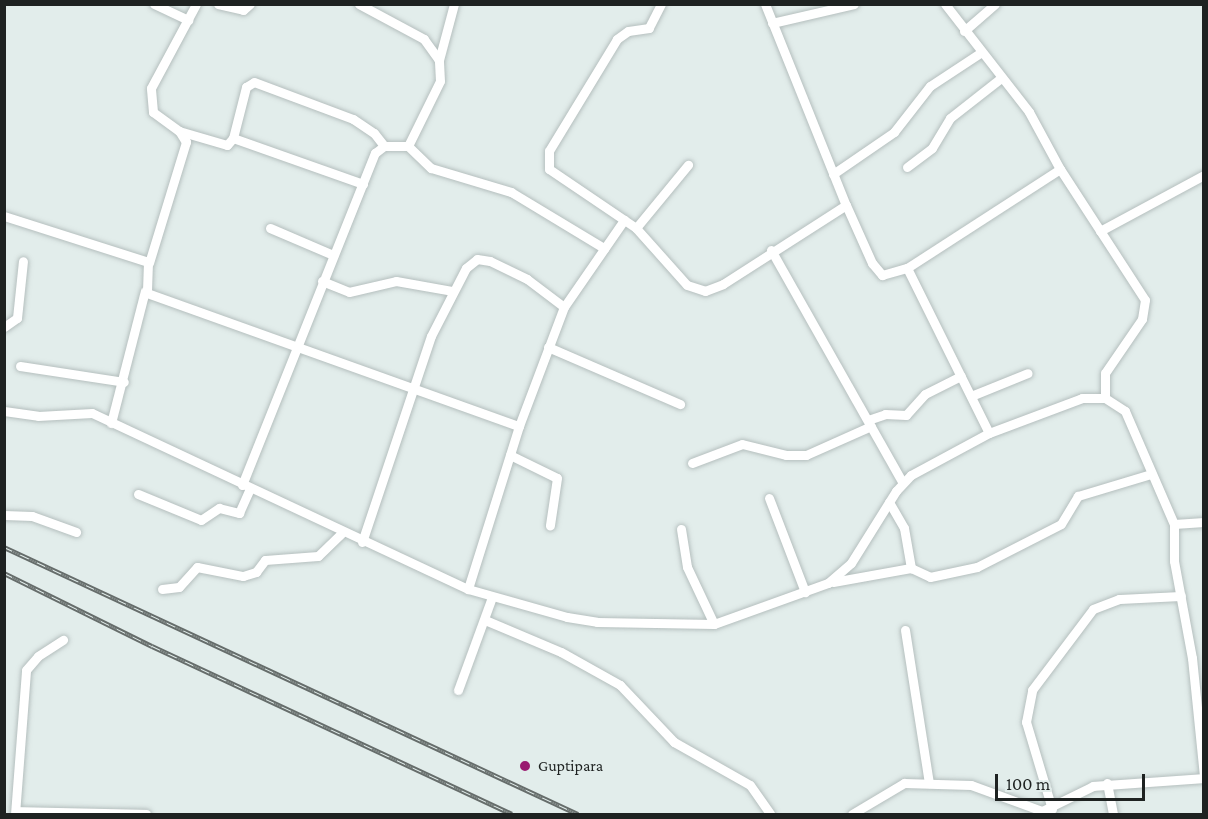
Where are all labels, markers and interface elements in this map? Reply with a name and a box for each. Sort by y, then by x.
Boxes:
place label: Guptipara [538,756,603,776]
marker: Guptipara [516,757,534,775]
scale bar [998,762,1148,800]
text: 100 m [1006,774,1050,794]

